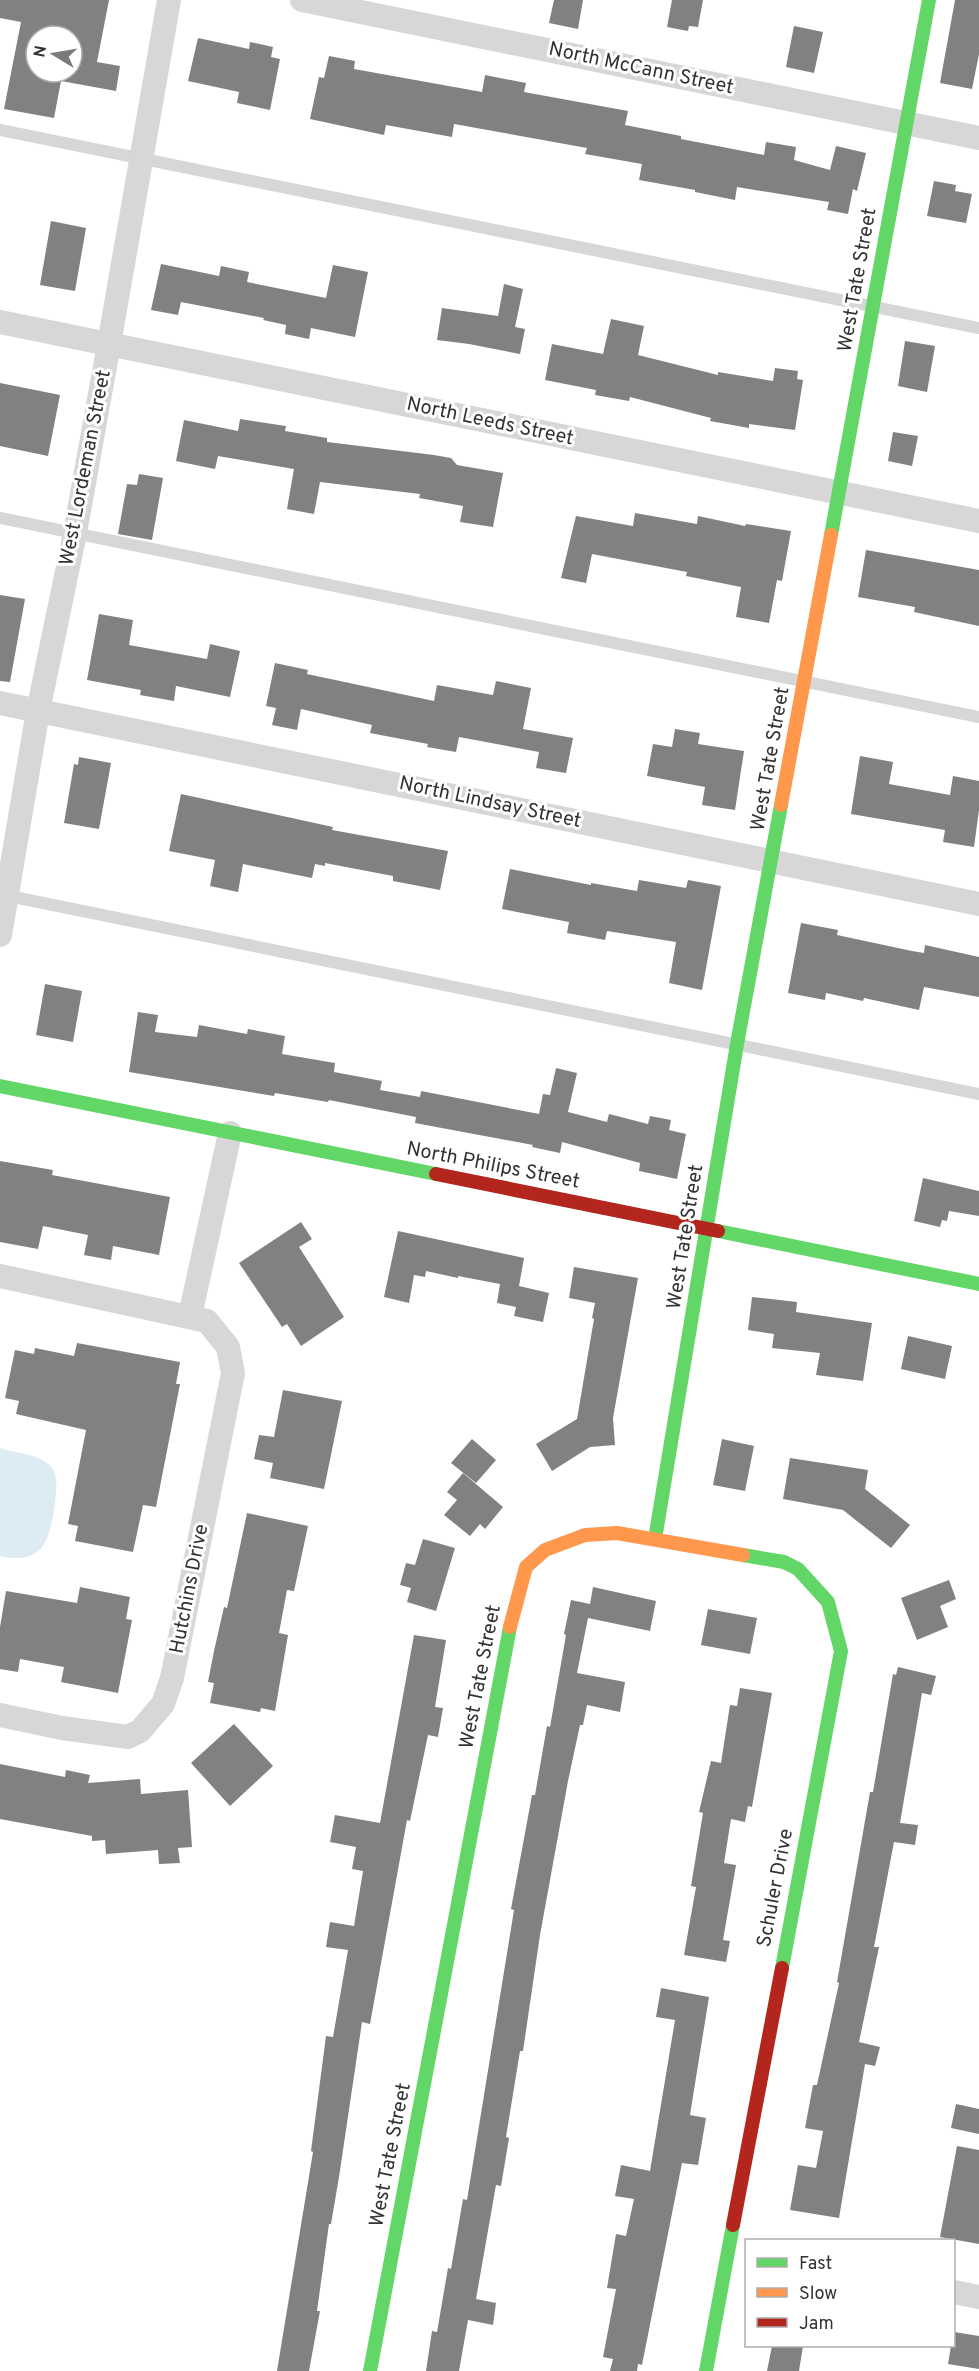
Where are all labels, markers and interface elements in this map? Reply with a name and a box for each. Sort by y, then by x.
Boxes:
north arrow [24,24,84,84]
street label: North McCann Street [546,37,736,101]
text: N [30,44,52,59]
street label: West Tate Street [833,206,883,354]
street label: West Lordeman Street [54,368,118,568]
street label: North Leeds Street [404,392,576,452]
street label: West Tate Street [746,685,796,833]
street label: North Lindsay Street [397,771,583,835]
street label: North Philips Street [404,1136,582,1196]
street label: West Tate Street [662,1163,710,1311]
street label: Hutchins Drive [165,1522,215,1656]
street label: West Tate Street [454,1603,508,1751]
street label: Schuler Drive [752,1827,800,1949]
street label: West Tate Street [364,2081,418,2229]
legend [745,2239,955,2347]
text: Fast [799,2253,832,2276]
text: Slow [799,2283,837,2306]
text: Jam [799,2313,834,2336]

